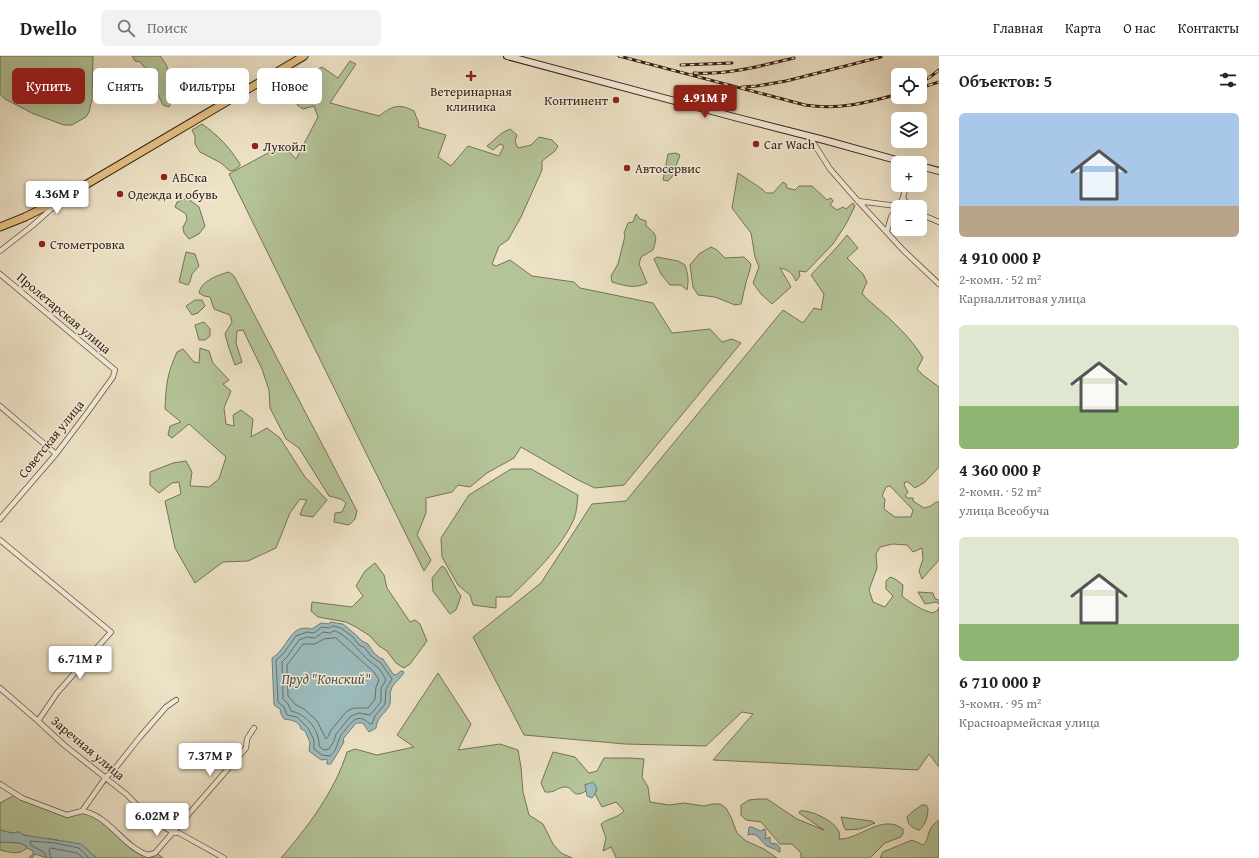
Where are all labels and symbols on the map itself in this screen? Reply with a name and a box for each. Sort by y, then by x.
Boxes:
marker: Ветеринарная клиника [465,70,477,82]
place label: Ветеринарная клиника [430,82,512,116]
pin: 4.91M ₽ [668,85,742,119]
place label: Континент [544,91,609,110]
marker: Континент [611,95,621,105]
place label: Car Wach [764,135,816,154]
place label: Лукойл [263,137,306,156]
marker: Car Wach [751,139,761,149]
marker: Лукойл [250,141,260,151]
place label: Автосервис [635,159,701,178]
marker: Автосервис [622,163,632,173]
place label: АБСка [172,168,208,187]
marker: АБСка [159,172,169,182]
pin: 4.36M ₽ [20,181,94,215]
place label: Одежда и обувь [128,185,218,204]
marker: Одежда и обувь [115,189,125,199]
place label: Стометровка [50,235,125,254]
marker: Стометровка [37,239,47,249]
street label: Пролетарская улица [13,268,116,359]
street label: Советская улица [13,395,89,482]
pin: 6.71M ₽ [43,646,117,680]
water label: Пруд "Конский" [281,669,371,689]
street label: Заречная улица [47,711,130,785]
pin: 7.37M ₽ [173,743,247,777]
pin: 6.02M ₽ [120,803,194,837]

